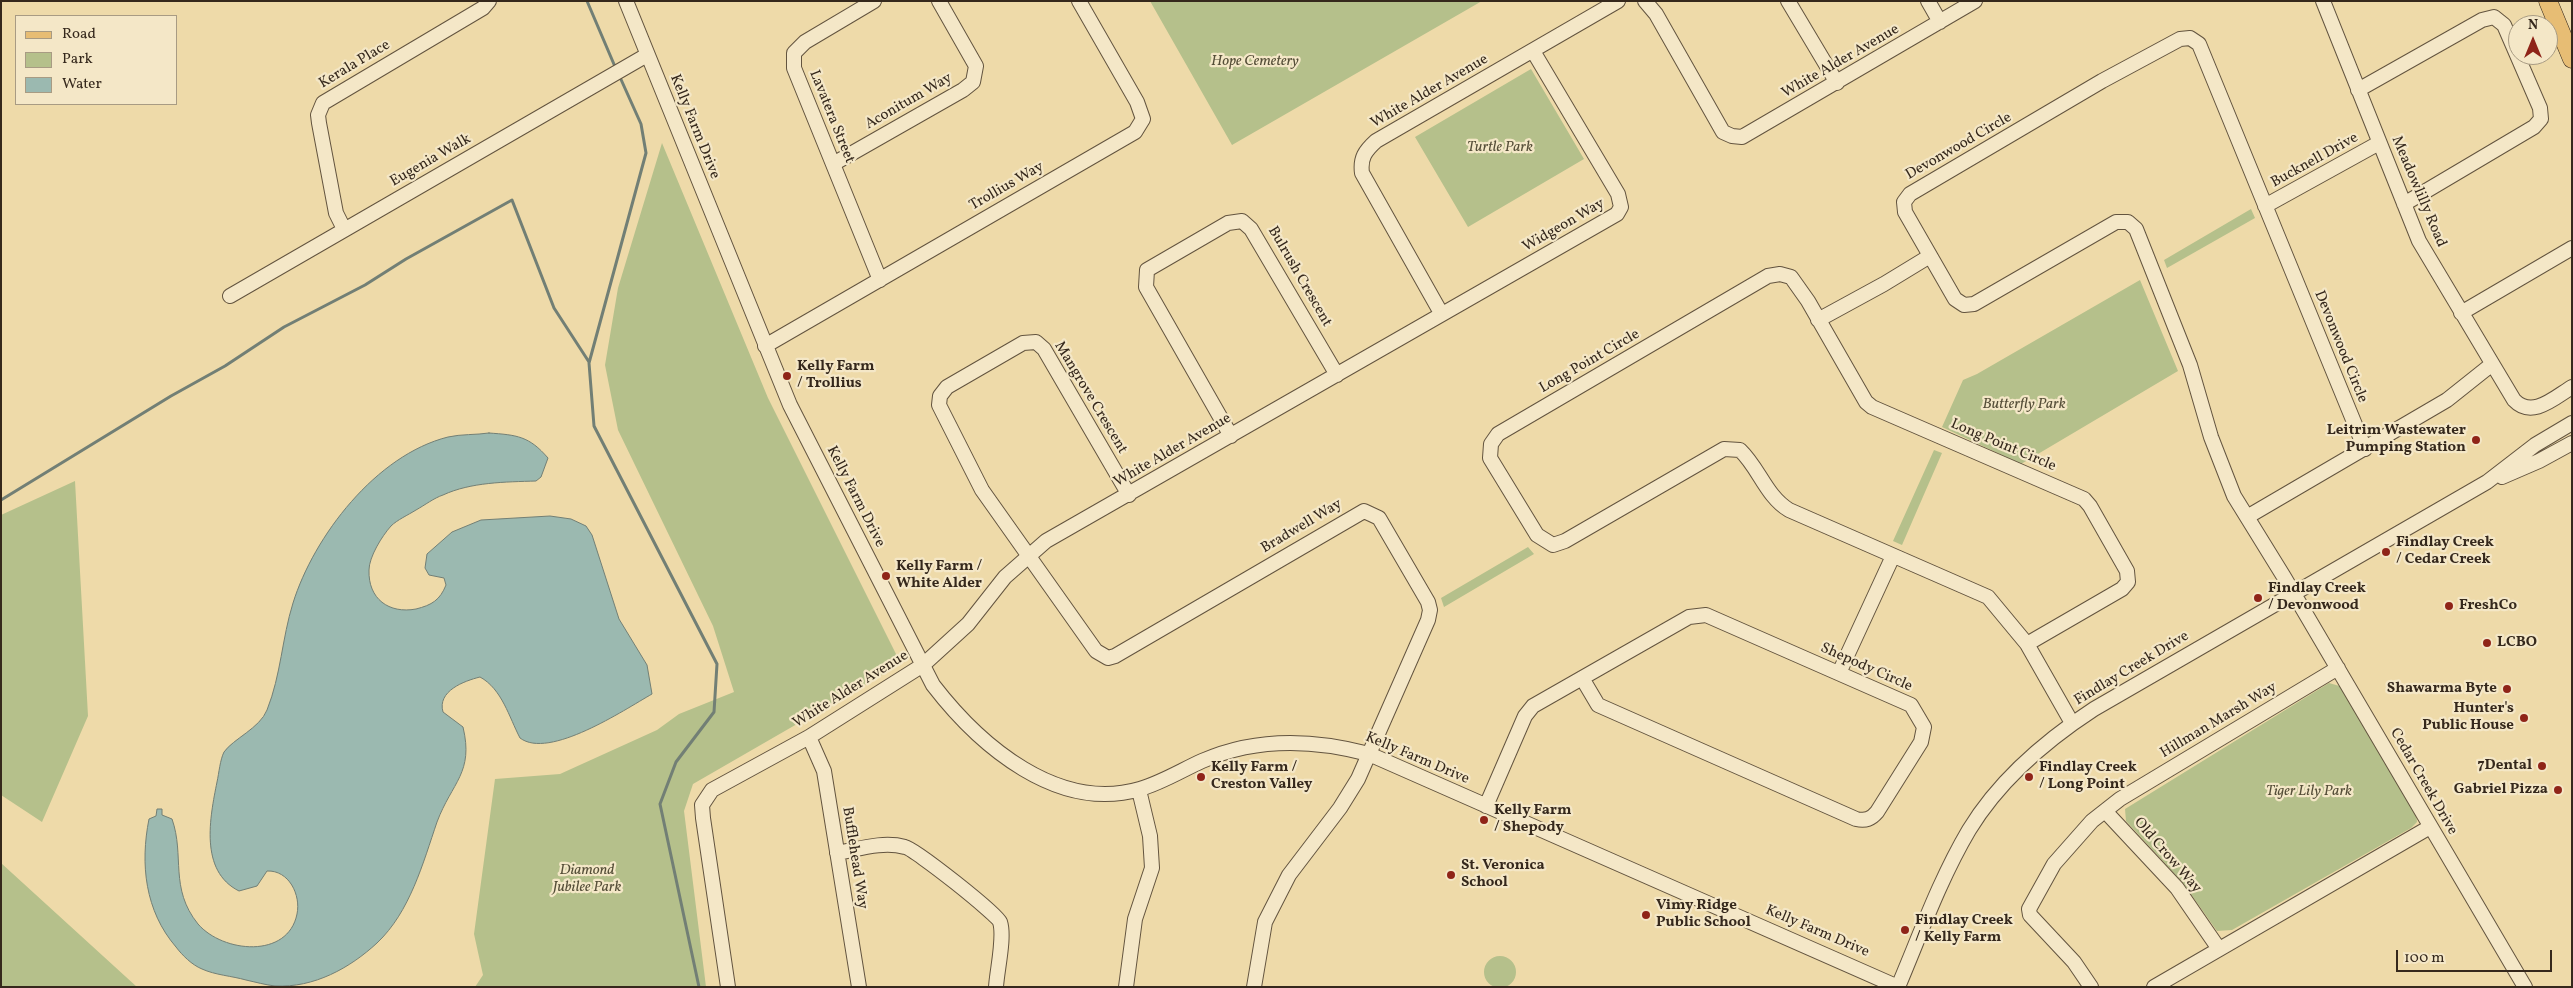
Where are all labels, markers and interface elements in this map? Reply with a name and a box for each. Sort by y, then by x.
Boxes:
legend [15,15,178,105]
north arrow [2508,15,2558,65]
text: N [2528,16,2538,35]
street label: White Alder Avenue [1779,21,1903,103]
text: Road [62,24,96,45]
street label: Kerala Place [316,37,394,93]
text: Park [62,49,93,70]
street label: White Alder Avenue [1368,51,1492,133]
park label: Hope Cemetery [1211,53,1299,71]
street label: Lavatera Street [804,68,858,166]
street label: Aconitum Way [862,70,956,134]
street label: Kelly Farm Drive [665,72,723,182]
text: Water [62,74,102,95]
street label: Devonwood Circle [1903,109,2015,185]
street label: Bucknell Drive [2268,130,2362,192]
street label: Eugenia Walk [387,131,475,191]
street label: Meadowlilly Road [2386,134,2450,250]
park label: Turtle Park [1467,139,1533,157]
street label: Trollius Way [967,159,1047,215]
street label: Widgeon Way [1520,195,1608,257]
street label: Bulrush Crescent [1263,224,1335,330]
street label: Devonwood Circle [2309,288,2371,406]
street label: Long Point Circle [1537,326,1643,398]
street label: Mangrove Crescent [1049,339,1131,457]
place label: Kelly Farm / Trollius [797,358,874,393]
marker: Kelly Farm / Trollius [781,370,793,382]
park label: Butterfly Park [1982,396,2066,414]
street label: White Alder Avenue [1111,410,1235,492]
street label: Long Point Circle [1948,416,2058,476]
place label: Leitrim Wastewater Pumping Station [2327,422,2466,457]
marker: Leitrim Wastewater Pumping Station [2470,434,2482,446]
street label: Kelly Farm Drive [822,443,888,551]
street label: Bradwell Way [1258,496,1346,558]
place label: Findlay Creek / Cedar Creek [2396,534,2494,569]
marker: Findlay Creek / Cedar Creek [2380,546,2392,558]
place label: Kelly Farm / White Alder [896,558,982,593]
marker: Kelly Farm / White Alder [880,570,892,582]
place label: Findlay Creek / Devonwood [2268,580,2366,615]
marker: Findlay Creek / Devonwood [2252,592,2264,604]
place label: FreshCo [2459,597,2517,615]
marker: FreshCo [2443,600,2455,612]
street label: Findlay Creek Drive [2071,628,2193,710]
place label: LCBO [2497,634,2537,652]
marker: LCBO [2481,637,2493,649]
street label: Shepody Circle [1817,640,1915,696]
street label: White Alder Avenue [790,647,912,733]
street label: Hillman Marsh Way [2157,679,2281,763]
place label: Shawarma Byte [2387,680,2497,698]
marker: Shawarma Byte [2501,683,2513,695]
place label: Hunter's Public House [2422,700,2514,735]
marker: Hunter's Public House [2518,712,2530,724]
street label: Cedar Creek Drive [2385,725,2461,839]
street label: Kelly Farm Drive [1362,729,1472,789]
place label: 7Dental [2477,757,2532,775]
place label: Kelly Farm / Creston Valley [1211,759,1312,794]
place label: Findlay Creek / Long Point [2039,759,2137,794]
marker: 7Dental [2536,760,2548,772]
marker: Kelly Farm / Creston Valley [1195,771,1207,783]
marker: Findlay Creek / Long Point [2023,771,2035,783]
place label: Gabriel Pizza [2454,781,2548,799]
park label: Tiger Lily Park [2266,783,2352,801]
marker: Gabriel Pizza [2552,784,2564,796]
place label: Kelly Farm / Shepody [1494,802,1571,837]
street label: Bufflehead Way [837,806,871,910]
marker: Kelly Farm / Shepody [1478,814,1490,826]
street label: Old Crow Way [2129,814,2205,898]
place label: St. Veronica School [1461,857,1545,892]
park label: Diamond Jubilee Park [553,862,621,897]
marker: St. Veronica School [1445,869,1457,881]
place label: Vimy Ridge Public School [1656,897,1751,932]
street label: Kelly Farm Drive [1762,902,1872,962]
marker: Vimy Ridge Public School [1640,909,1652,921]
place label: Findlay Creek / Kelly Farm [1915,912,2013,947]
marker: Findlay Creek / Kelly Farm [1899,924,1911,936]
scale bar [2398,940,2554,972]
text: 100 m [2404,948,2444,969]

